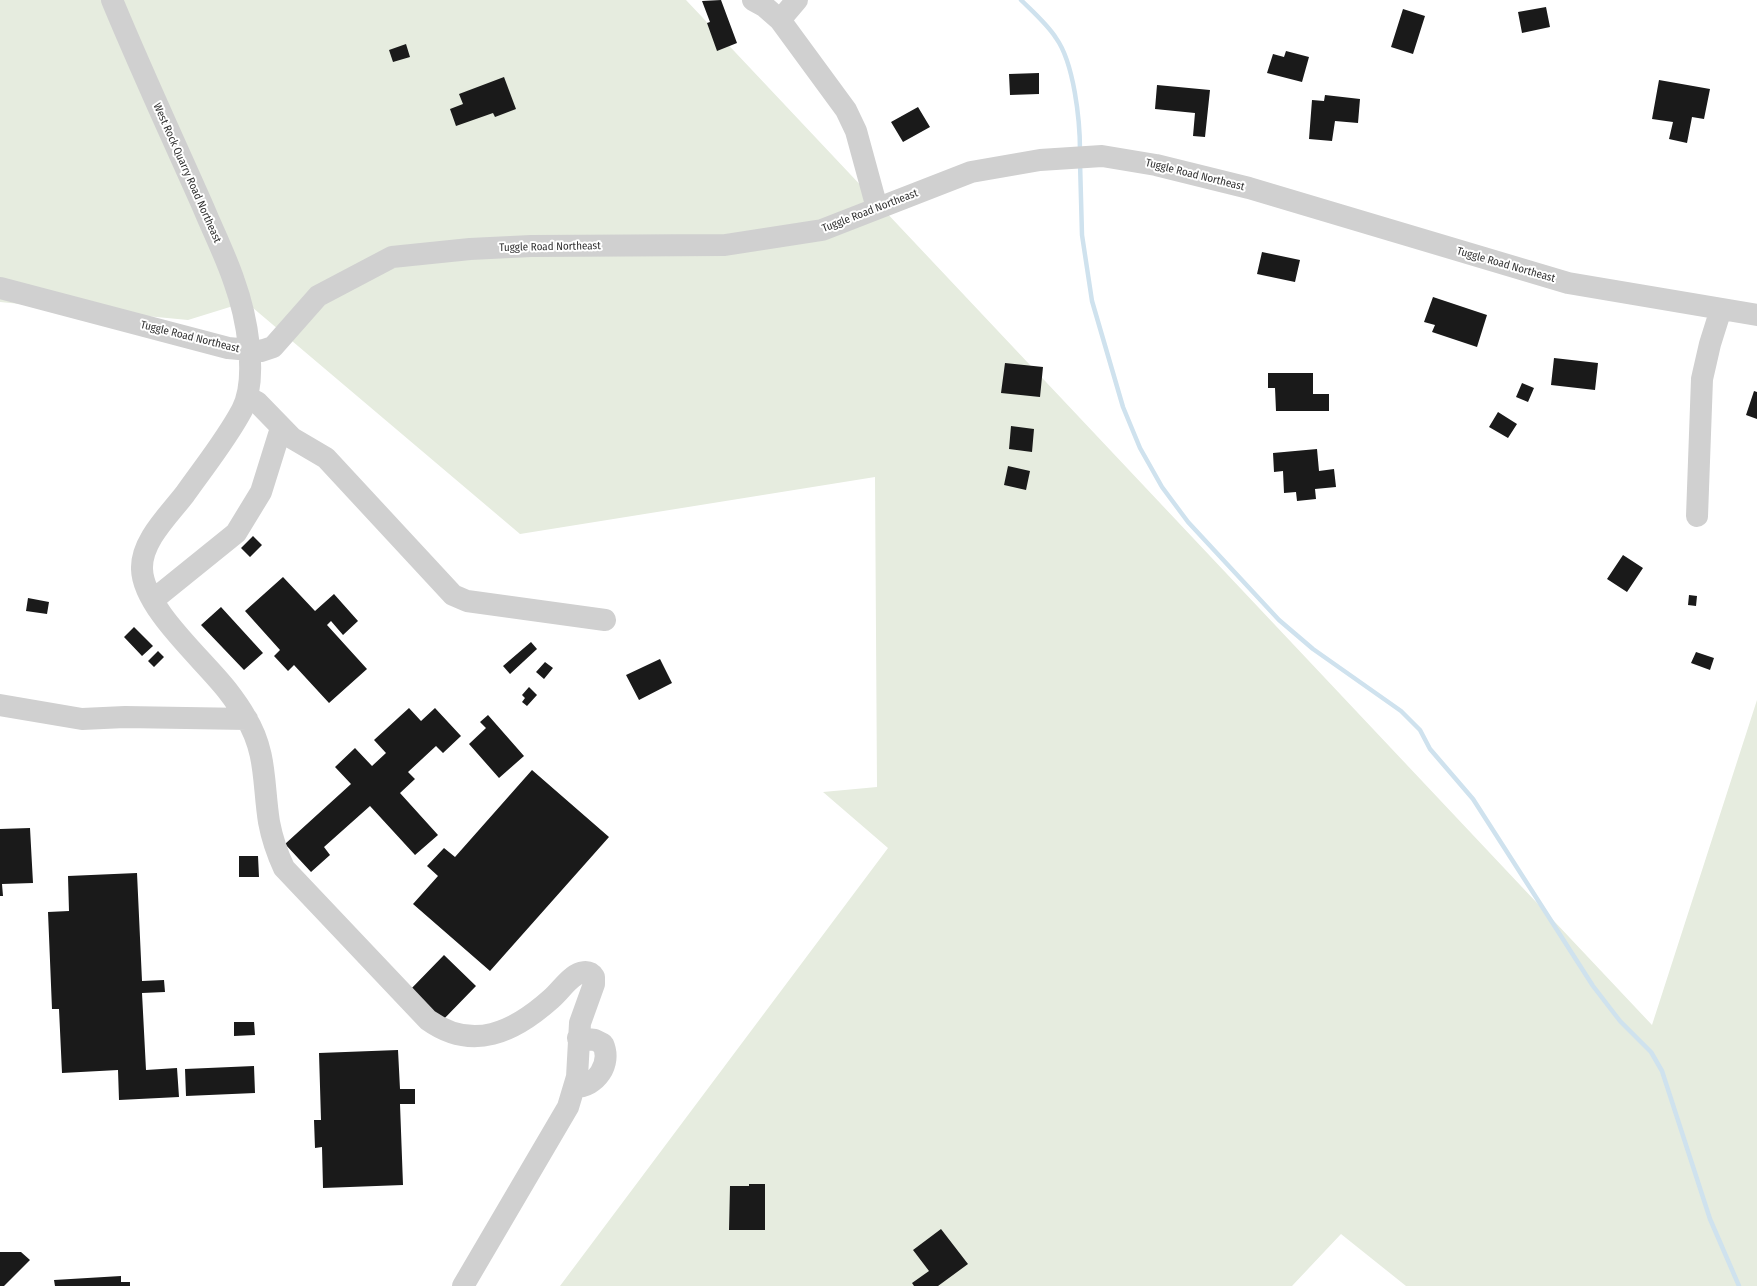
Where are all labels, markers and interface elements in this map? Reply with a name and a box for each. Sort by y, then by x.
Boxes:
street label: West Rock Quarry Road Northeast [150,101,224,245]
street label: Tuggle Road Northeast [1144,156,1246,194]
street label: Tuggle Road Northeast [820,187,920,235]
street label: Tuggle Road Northeast [499,240,601,254]
street label: Tuggle Road Northeast [1455,245,1557,285]
street label: Tuggle Road Northeast [139,318,241,356]

